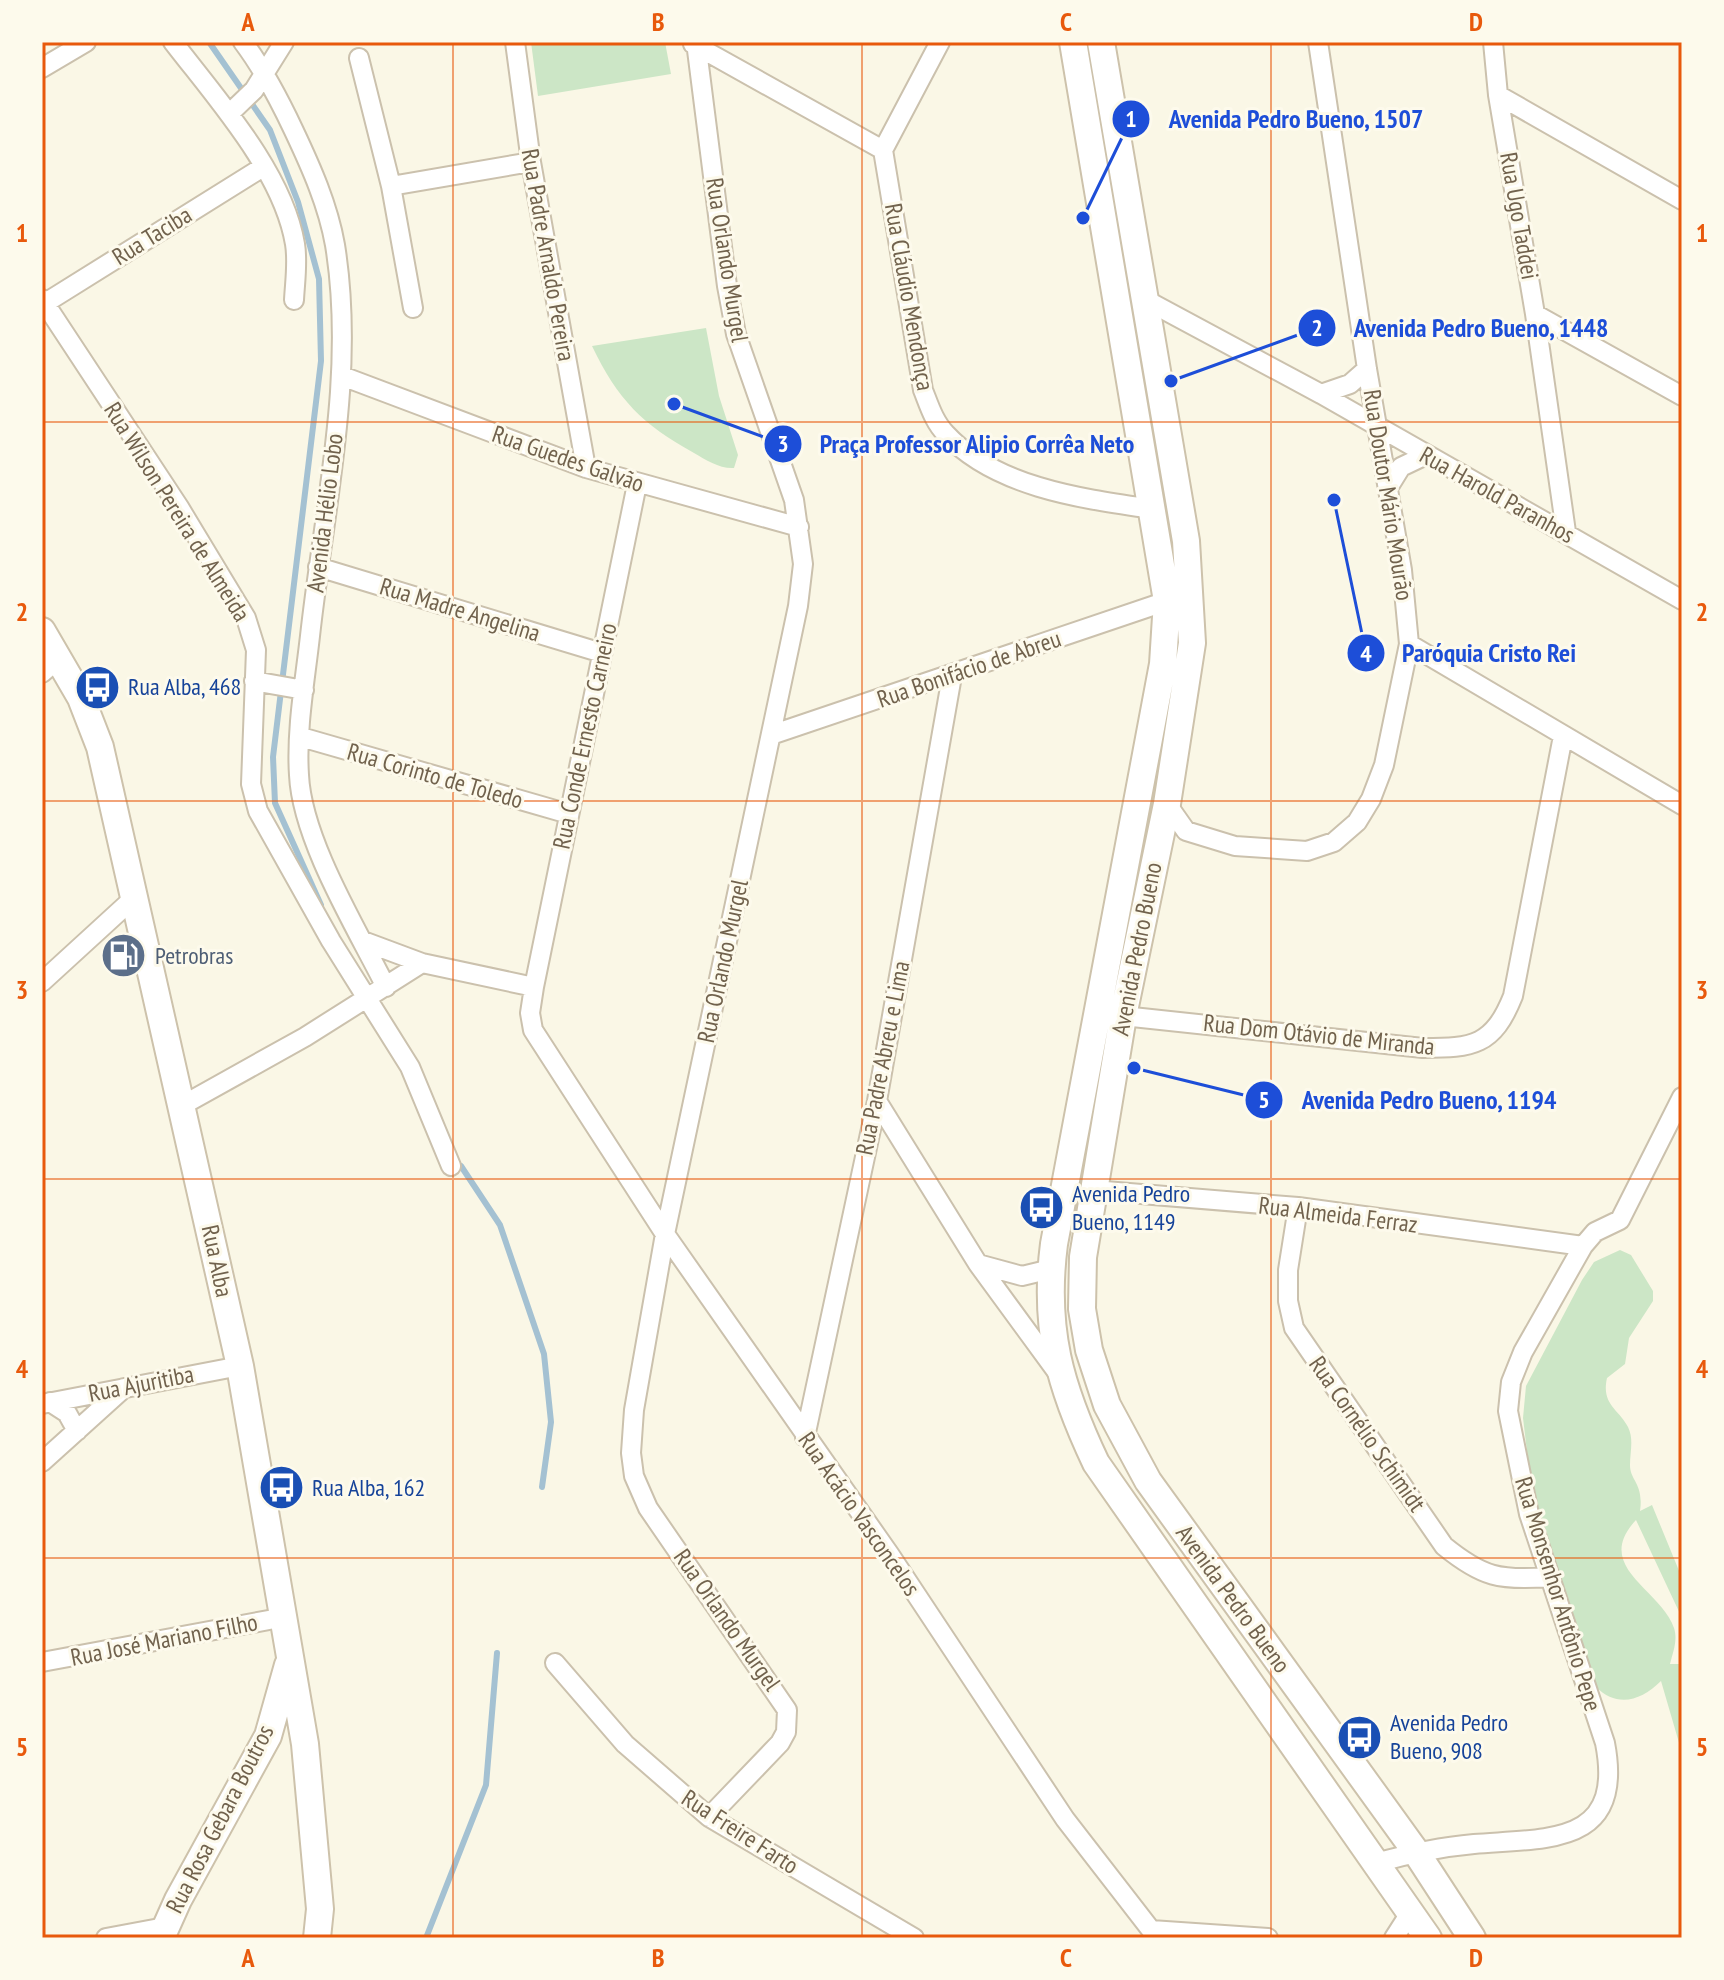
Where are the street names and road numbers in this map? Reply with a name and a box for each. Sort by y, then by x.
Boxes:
street label: Rua Padre Arnaldo Pereira [515,146,582,364]
street label: Rua Ugo Taddei [1493,150,1546,282]
street label: Rua Orlando Murgel [699,175,756,345]
street label: Rua Taciba [106,199,197,272]
street label: Rua Cláudio Mendonça [878,201,941,393]
street label: Rua Doutor Mário Mourão [1357,387,1420,603]
street label: Rua Wilson Pereira de Almeida [97,396,258,627]
street label: Rua Guedes Galvão [488,418,648,499]
street label: Avenida Hélio Lobo [299,432,350,594]
street label: Rua Harold Paranhos [1414,439,1580,550]
street label: Rua Madre Angelina [376,570,544,649]
street label: Rua Conde Ernesto Carneiro [545,620,624,852]
street label: Rua Bonifácio de Abreu [873,623,1065,715]
street label: Rua Corinto de Toledo [344,736,526,815]
street label: Avenida Pedro Bueno [1105,860,1168,1038]
street label: Rua Orlando Murgel [690,876,755,1045]
street label: Rua Padre Abreu e Lima [849,958,917,1157]
street label: Rua Dom Otávio de Miranda [1202,1007,1436,1062]
street label: Rua Almeida Ferraz [1257,1189,1419,1240]
street label: Rua Alba [195,1222,240,1300]
street label: Rua Cornélio Schimidt [1302,1350,1433,1518]
street label: Rua Ajuritiba [86,1358,196,1409]
street label: Rua Acácio Vasconcelos [791,1426,927,1602]
street label: Rua Monsenhor Antônio Pepe [1508,1473,1609,1715]
street label: Avenida Pedro Bueno [1169,1519,1298,1679]
street label: Rua Orlando Murgel [667,1543,788,1697]
street label: Rua José Mariano Filho [68,1606,260,1673]
street label: Rua Rosa Gebara Boutros [159,1719,280,1918]
street label: Rua Freire Farto [676,1782,805,1881]

